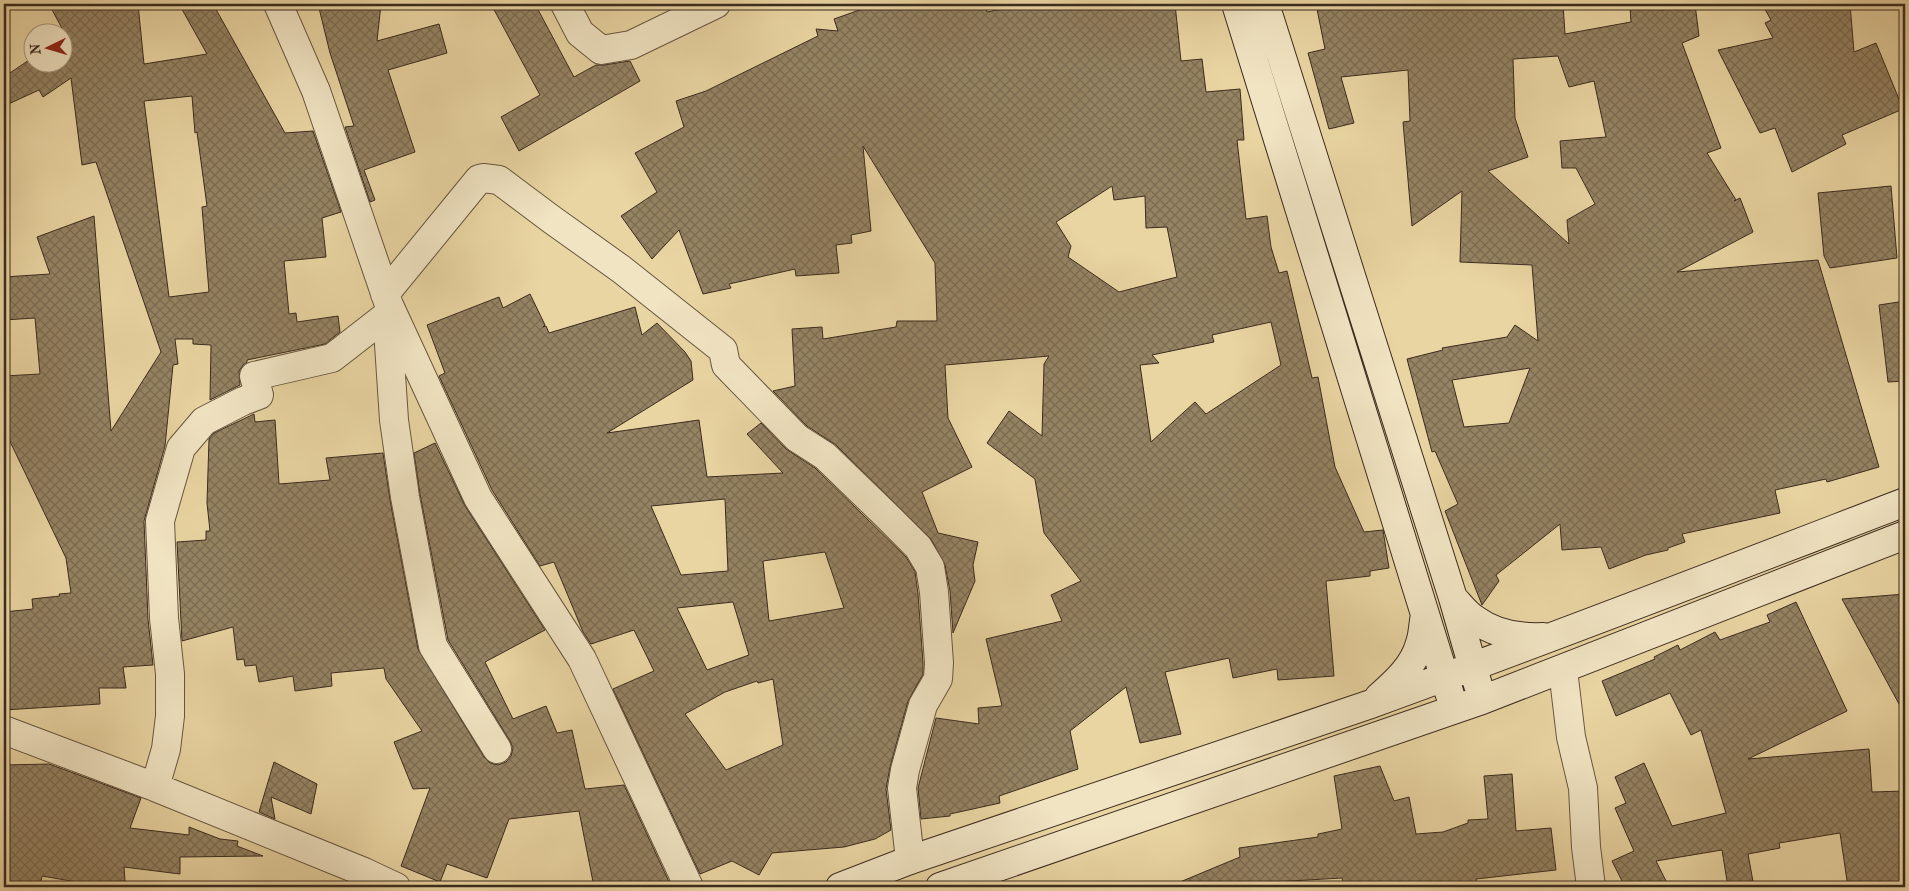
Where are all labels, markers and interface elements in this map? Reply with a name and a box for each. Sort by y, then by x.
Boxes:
north arrow [22,22,72,72]
text: N [27,43,44,55]

